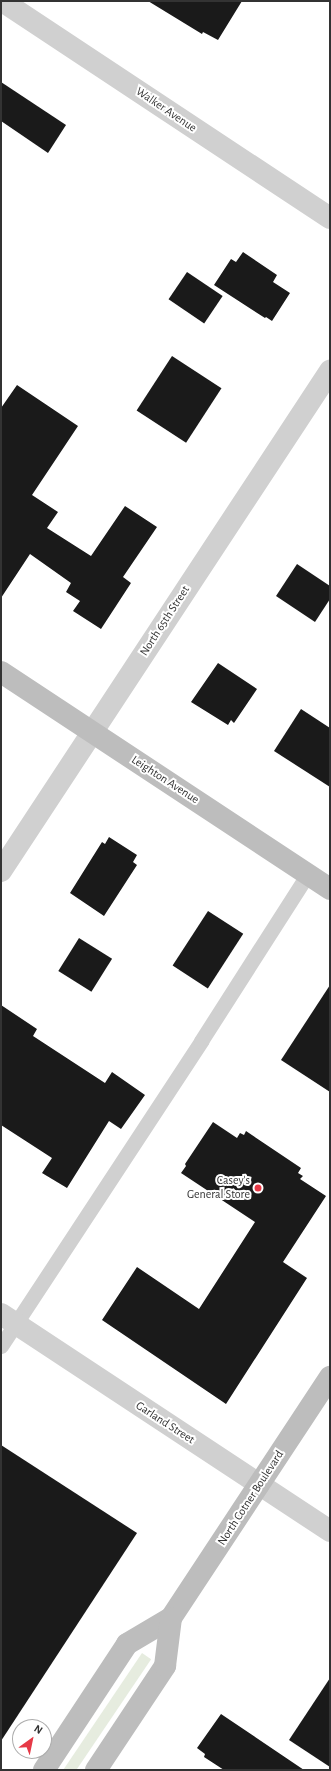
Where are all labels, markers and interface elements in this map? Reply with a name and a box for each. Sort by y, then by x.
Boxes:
street label: Walker Avenue [133,84,199,136]
street label: North 65th Street [137,583,193,659]
street label: Leighton Avenue [128,753,202,807]
place label: Casey's General Store [187,1174,250,1202]
marker: Casey's General Store [253,1183,263,1193]
street label: Garland Street [133,1399,197,1447]
street label: North Cotner Boulevard [215,1448,287,1548]
north arrow [12,1719,52,1759]
text: N [32,1723,44,1736]

